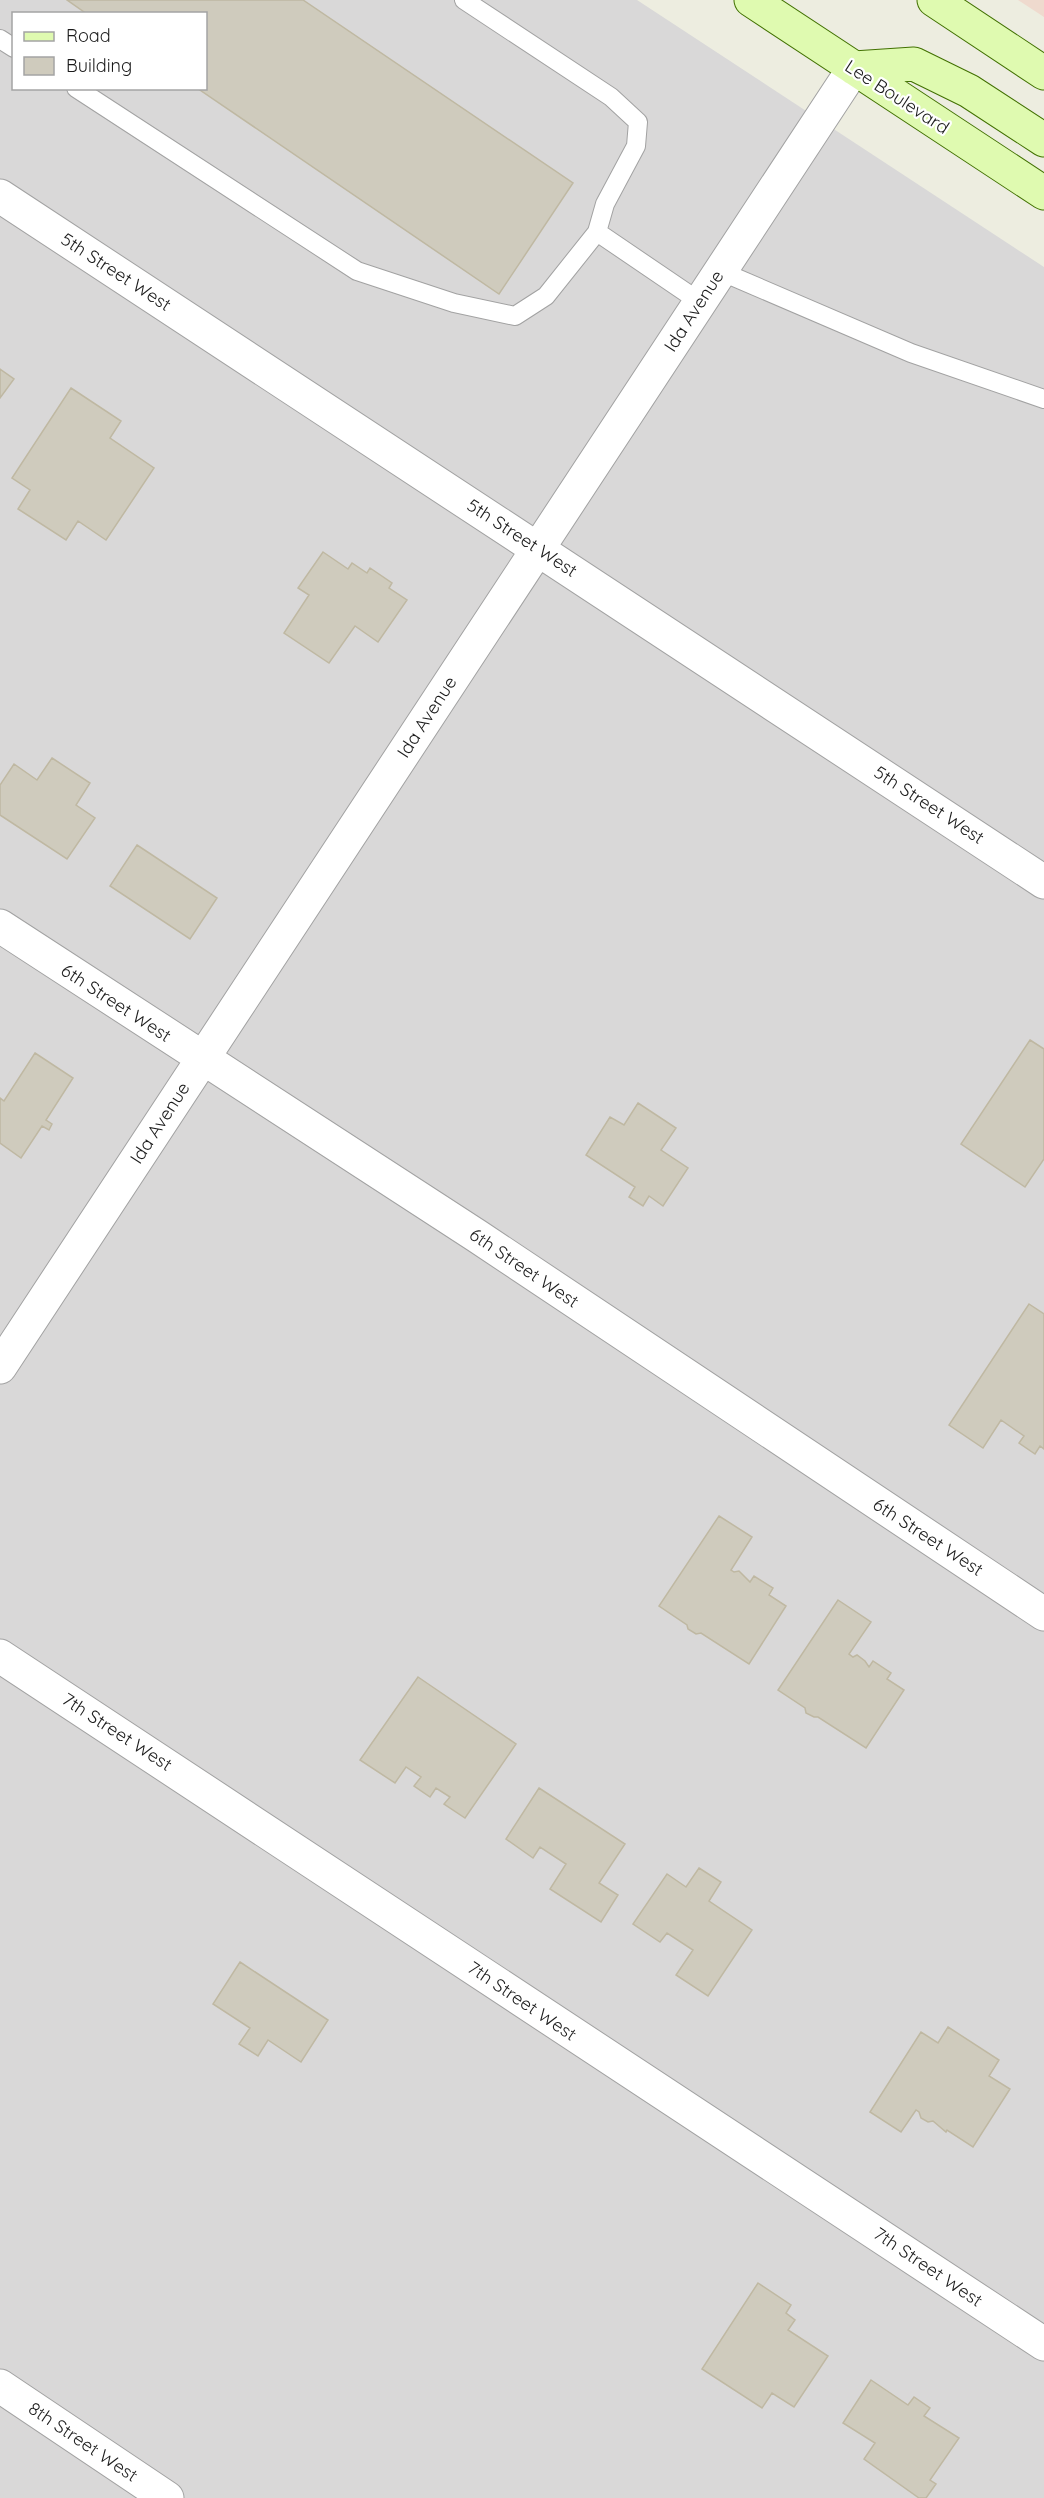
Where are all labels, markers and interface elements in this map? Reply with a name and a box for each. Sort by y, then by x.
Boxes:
legend [12,12,207,90]
text: Road [66,24,111,47]
text: Building [66,54,132,77]
street label: Lee Boulevard [841,54,954,139]
street label: 5th Street West [57,227,176,316]
street label: Ida Avenue [659,266,728,356]
street label: 5th Street West [463,493,582,582]
street label: Ida Avenue [392,672,461,762]
street label: 5th Street West [870,760,989,849]
street label: 6th Street West [57,958,176,1047]
street label: Ida Avenue [125,1078,194,1168]
street label: 6th Street West [465,1223,583,1313]
street label: 6th Street West [869,1492,988,1581]
street label: 7th Street West [58,1688,177,1776]
street label: 7th Street West [463,1956,581,2045]
street label: 7th Street West [869,2222,987,2311]
street label: 8th Street West [24,2397,142,2487]

